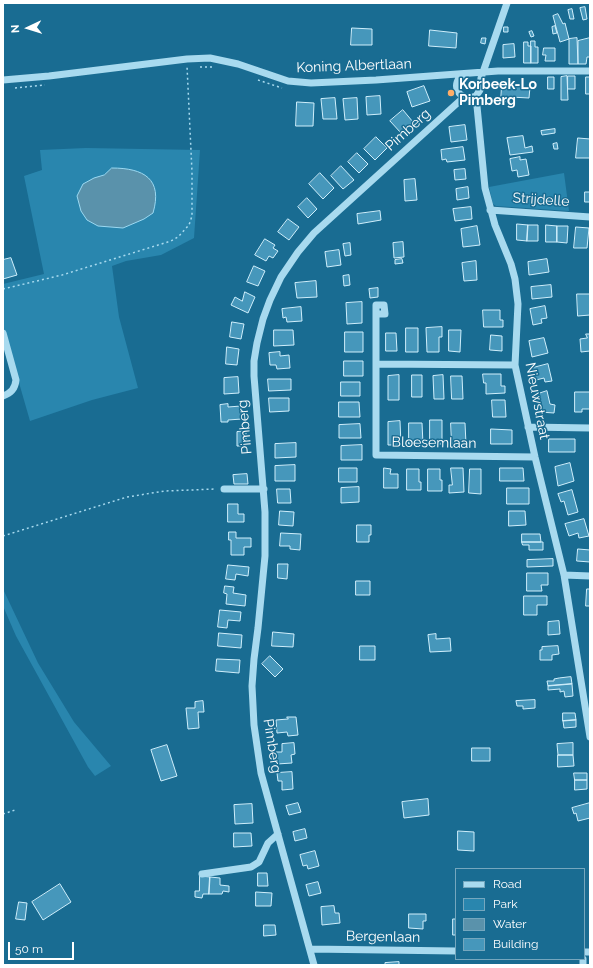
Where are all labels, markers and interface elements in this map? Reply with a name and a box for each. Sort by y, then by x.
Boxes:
north arrow [8,8,48,48]
text: N [9,24,22,34]
street label: Koning Albertlaan [296,56,412,76]
place label: Korbeek-Lo Pimberg [459,77,537,110]
marker: Korbeek-Lo Pimberg [446,88,456,98]
street label: Pimberg [382,105,434,155]
street label: Strijdelle [512,190,570,210]
street label: Nieuwstraat [521,361,553,441]
street label: Pimberg [234,399,256,455]
street label: Bloesemlaan [391,434,477,452]
street label: Pimberg [259,718,285,774]
legend [455,868,585,960]
text: Road [493,877,522,891]
text: Park [493,897,518,911]
text: Water [493,917,527,931]
street label: Bergenlaan [346,928,420,946]
scale bar [10,934,76,960]
text: Building [493,937,539,951]
text: 50 m [15,942,43,956]

